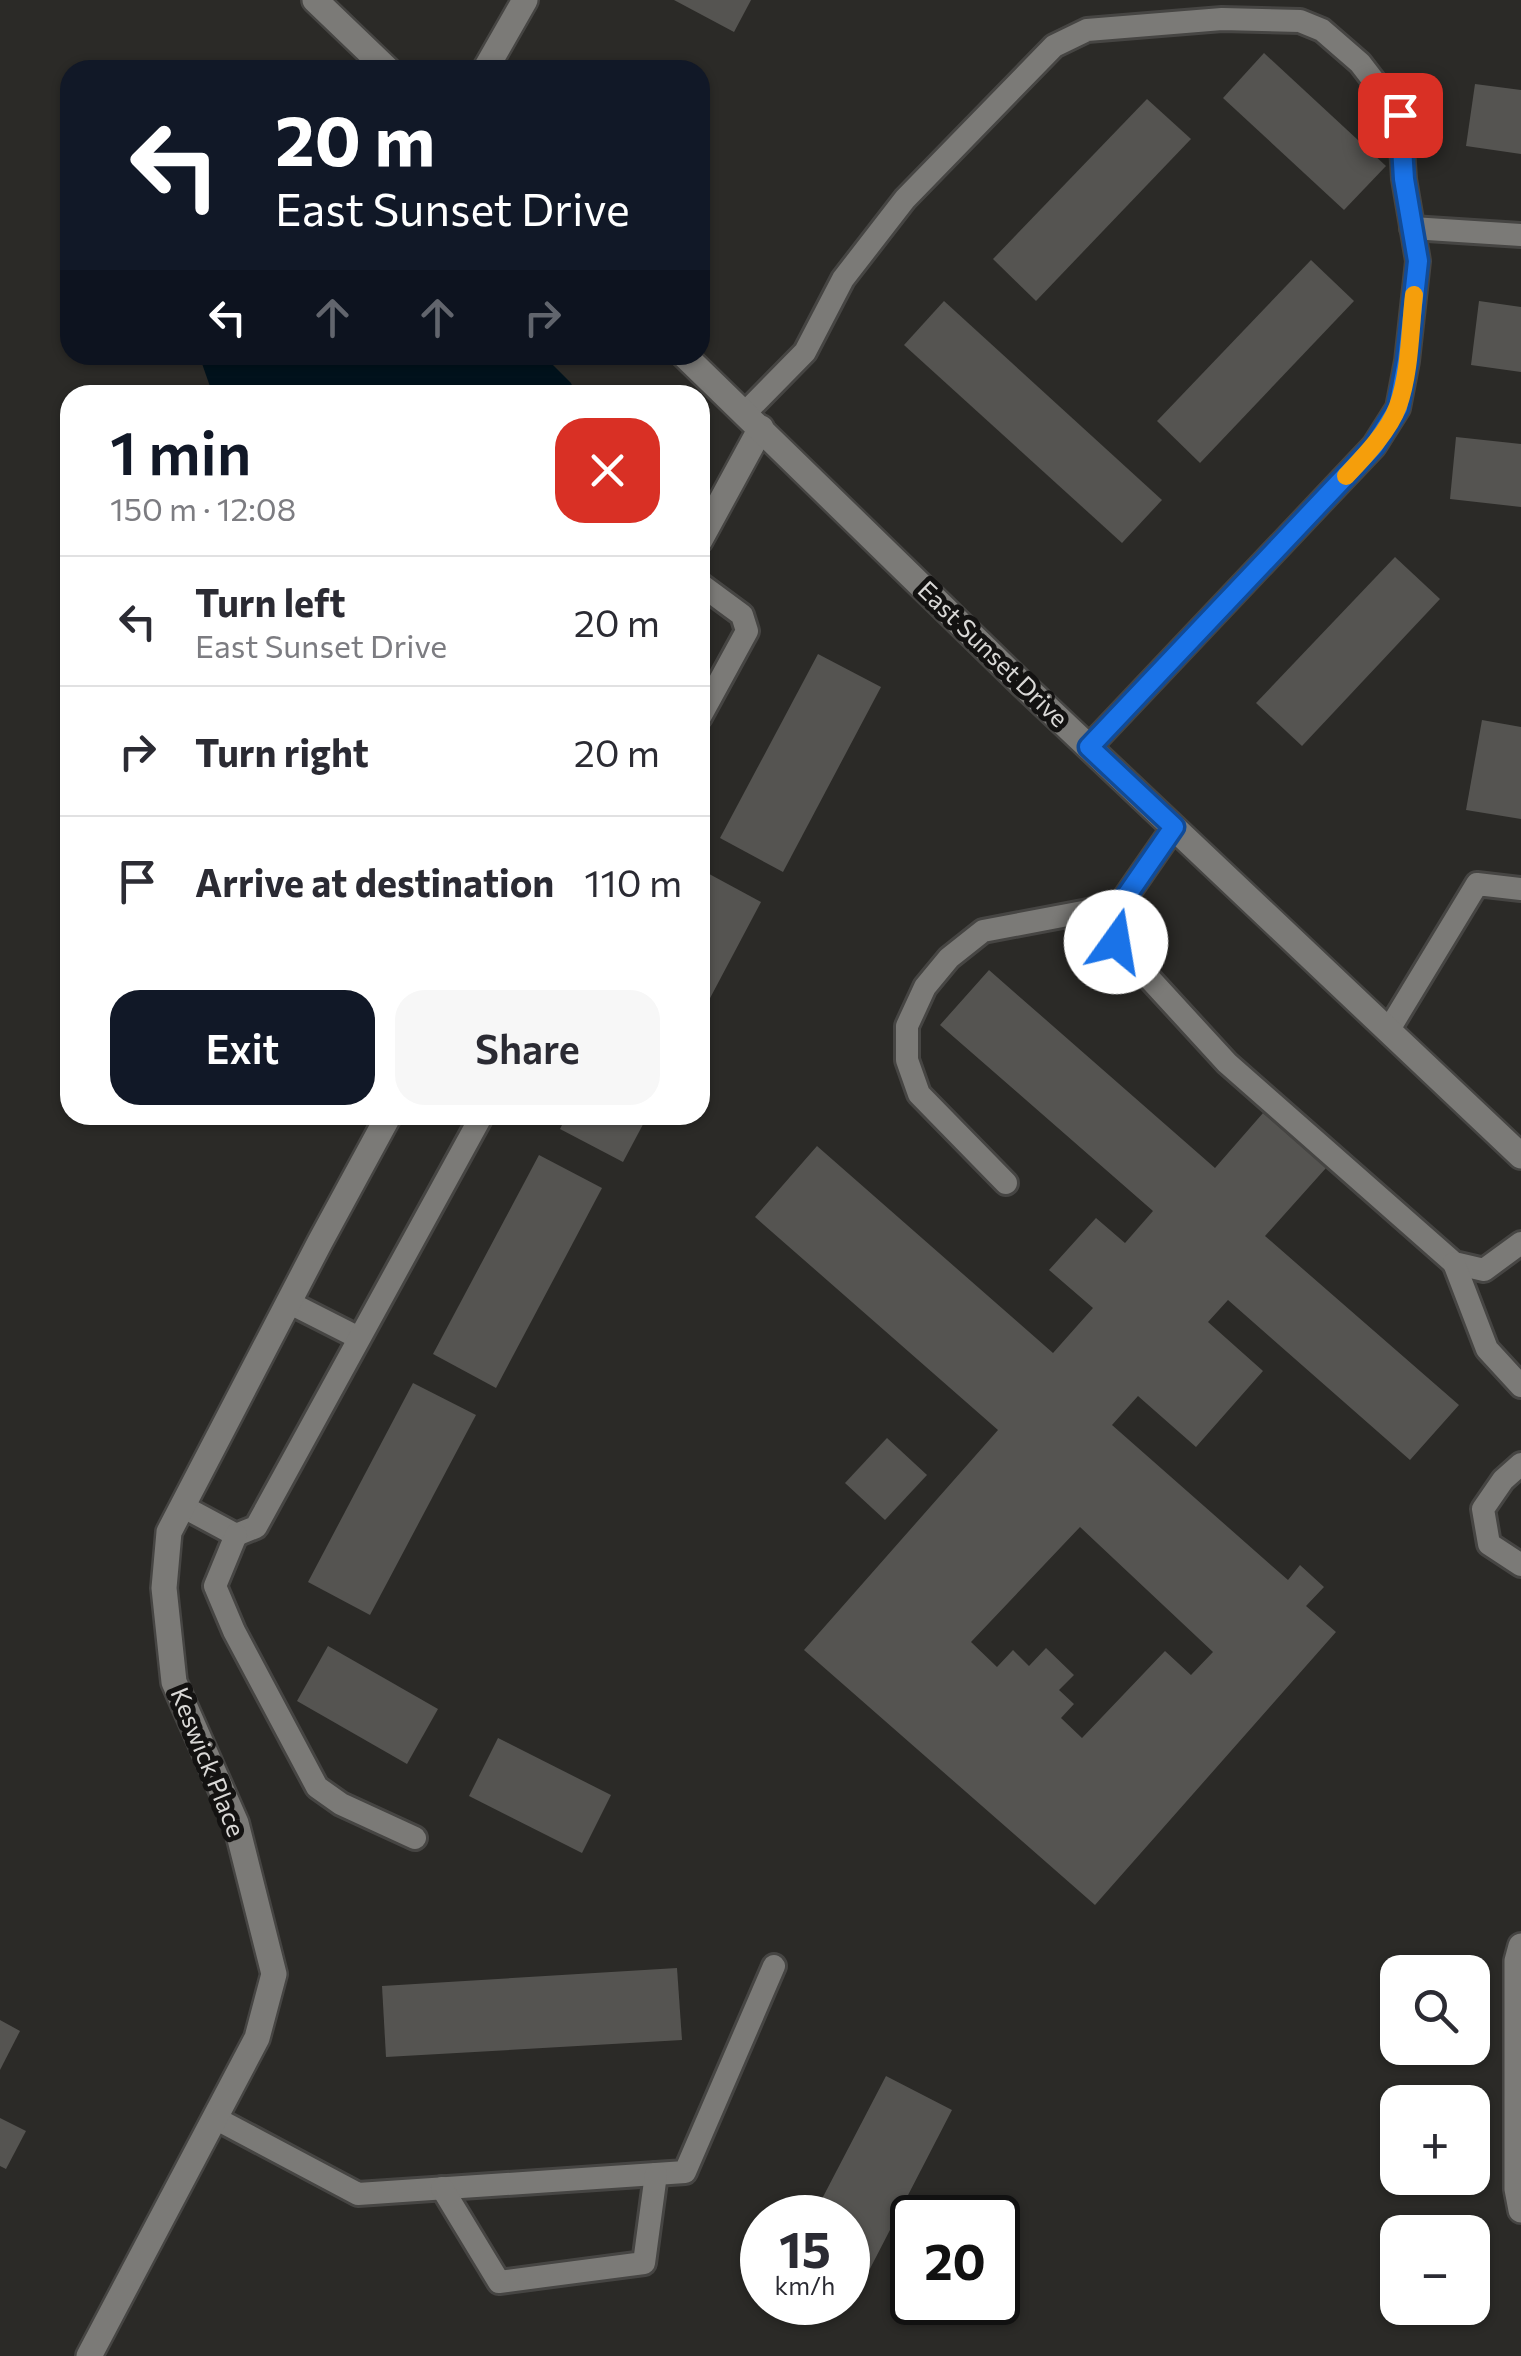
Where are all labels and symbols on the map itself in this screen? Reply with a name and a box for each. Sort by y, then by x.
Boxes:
pin [1358,73,1443,158]
street label: East Sunset Drive [912,574,1075,733]
position arrow [1064,890,1168,994]
street label: Keswick Place [165,1683,252,1840]
speed limit sign: 20 [890,2195,1020,2325]

